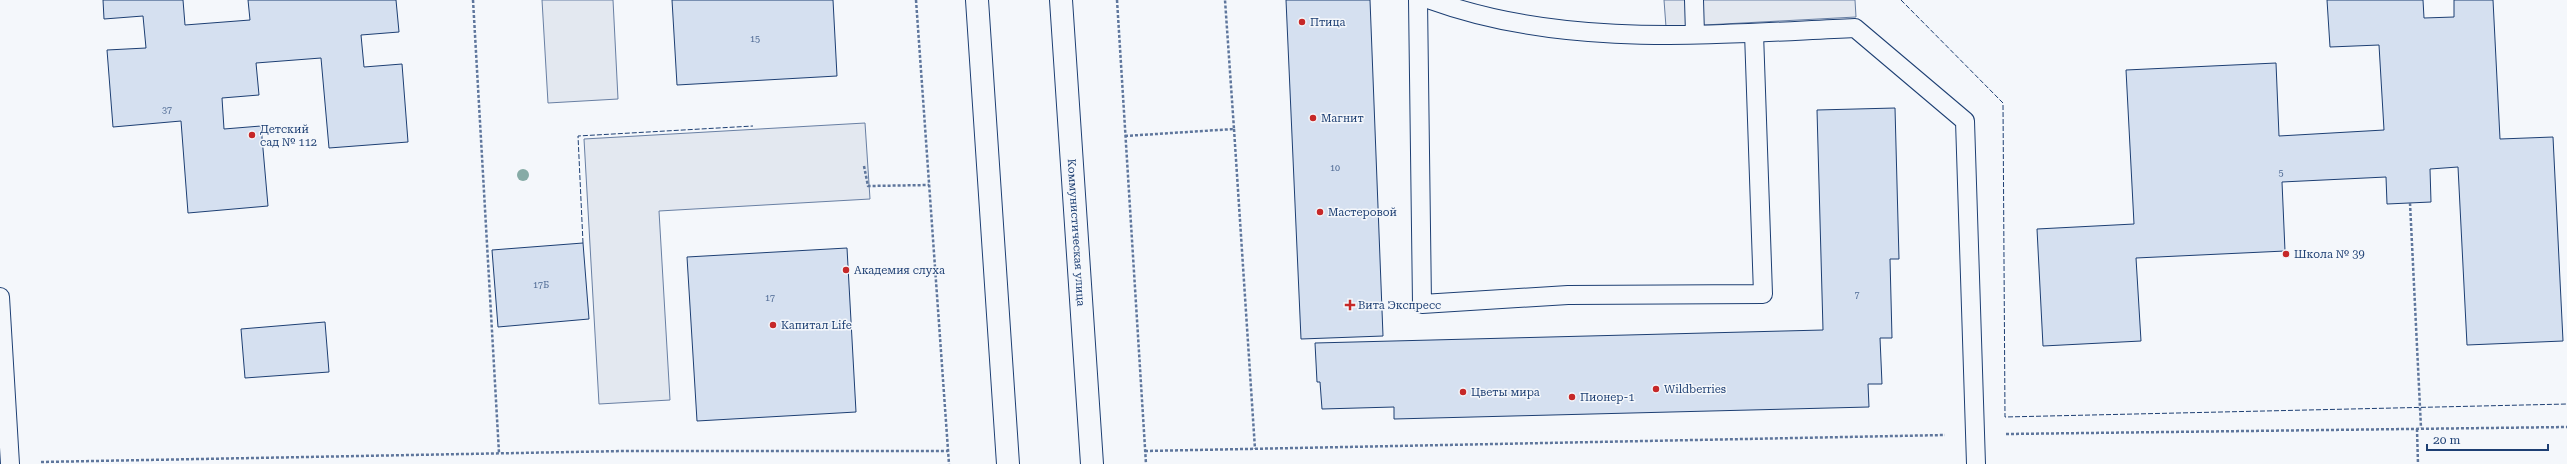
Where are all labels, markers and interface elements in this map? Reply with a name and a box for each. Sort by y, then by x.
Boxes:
place label: Птица [1310,16,1346,29]
marker: Птица [1297,17,1307,27]
house number: 15 [750,34,760,44]
house number: 37 [162,105,172,115]
place label: Магнит [1321,112,1364,125]
marker: Магнит [1308,113,1318,123]
place label: Детский сад № 112 [260,123,317,149]
marker: Детский сад № 112 [247,130,257,140]
street label: Коммунистическая улица [1065,158,1087,307]
house number: 10 [1330,163,1340,173]
house number: 5 [2278,168,2284,178]
place label: Мастеровой [1328,206,1397,219]
marker: Мастеровой [1315,207,1325,217]
place label: Школа № 39 [2294,248,2365,261]
marker: Школа № 39 [2281,249,2291,259]
place label: Академия слуха [854,264,945,277]
marker: Академия слуха [841,265,851,275]
house number: 17Б [533,280,549,290]
house number: 7 [1854,290,1860,300]
house number: 17 [765,293,775,303]
place label: Вита Экспресс [1358,299,1441,312]
marker: Вита Экспресс [1345,300,1355,310]
place label: Капитал Life [781,319,852,332]
marker: Капитал Life [768,320,778,330]
place label: Wildberries [1664,383,1726,396]
marker: Wildberries [1651,384,1661,394]
place label: Цветы мира [1471,386,1540,399]
marker: Цветы мира [1458,387,1468,397]
place label: Пионер-1 [1580,391,1635,404]
marker: Пионер-1 [1567,392,1577,402]
scale bar [2427,426,2548,452]
text: 20 m [2433,433,2460,447]

